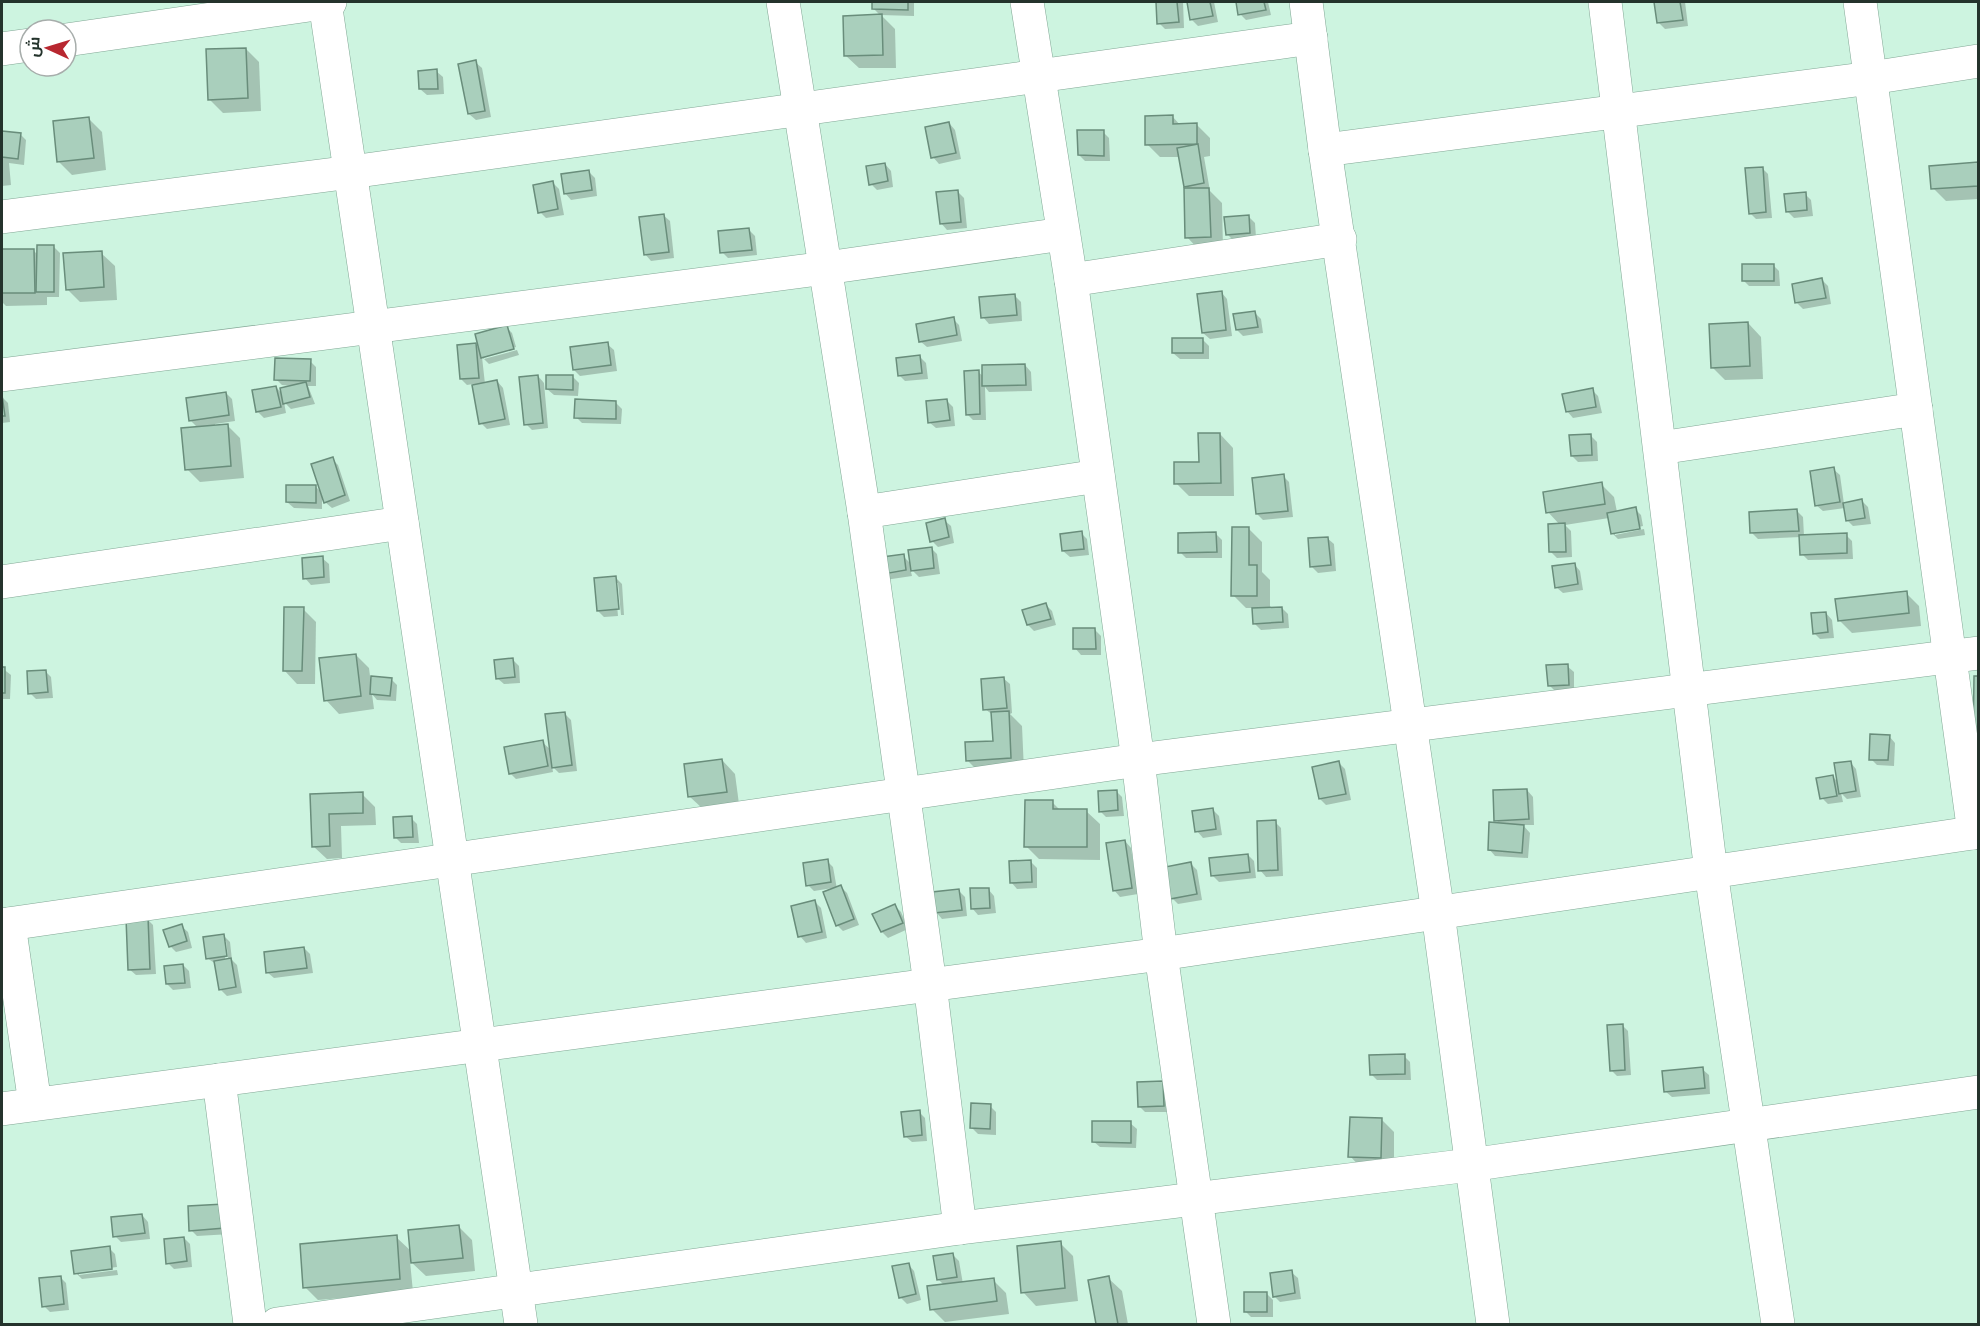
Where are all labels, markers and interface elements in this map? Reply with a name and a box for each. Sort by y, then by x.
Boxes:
north arrow [18,18,78,78]
text: ش [21,36,46,58]

